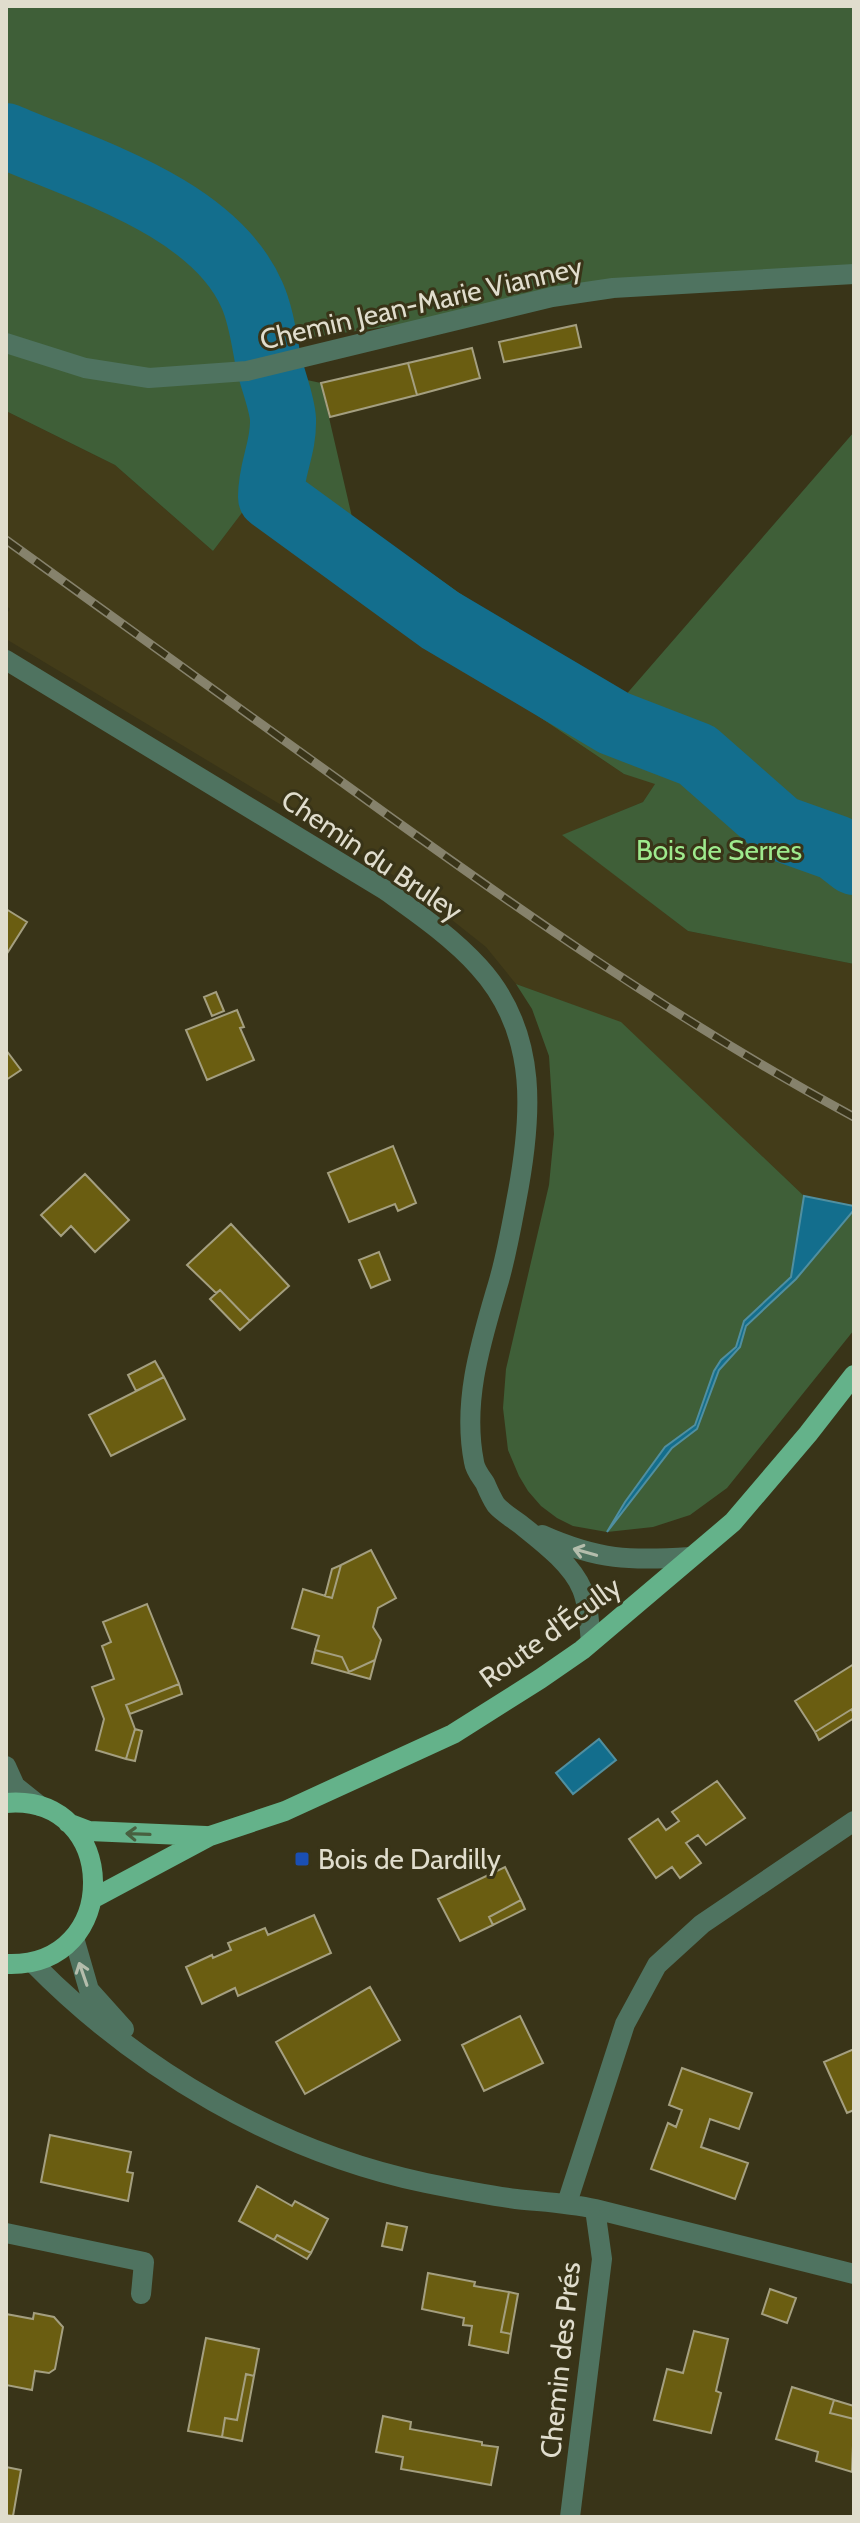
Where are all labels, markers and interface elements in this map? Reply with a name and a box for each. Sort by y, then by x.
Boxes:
street label: Chemin Jean-Marie Vianney [256,249,586,357]
street label: Chemin du Bruley [275,782,469,928]
park label: Bois de Serres [636,833,802,867]
one-way arrow [573,1544,599,1559]
street label: Route d'Écully [473,1569,627,1695]
one-way arrow [125,1826,152,1841]
place label: Bois de Dardilly [318,1842,501,1876]
marker: Bois de Dardilly [293,1850,311,1868]
one-way arrow [75,1962,90,1987]
street label: Chemin des Prés [533,2260,587,2460]

